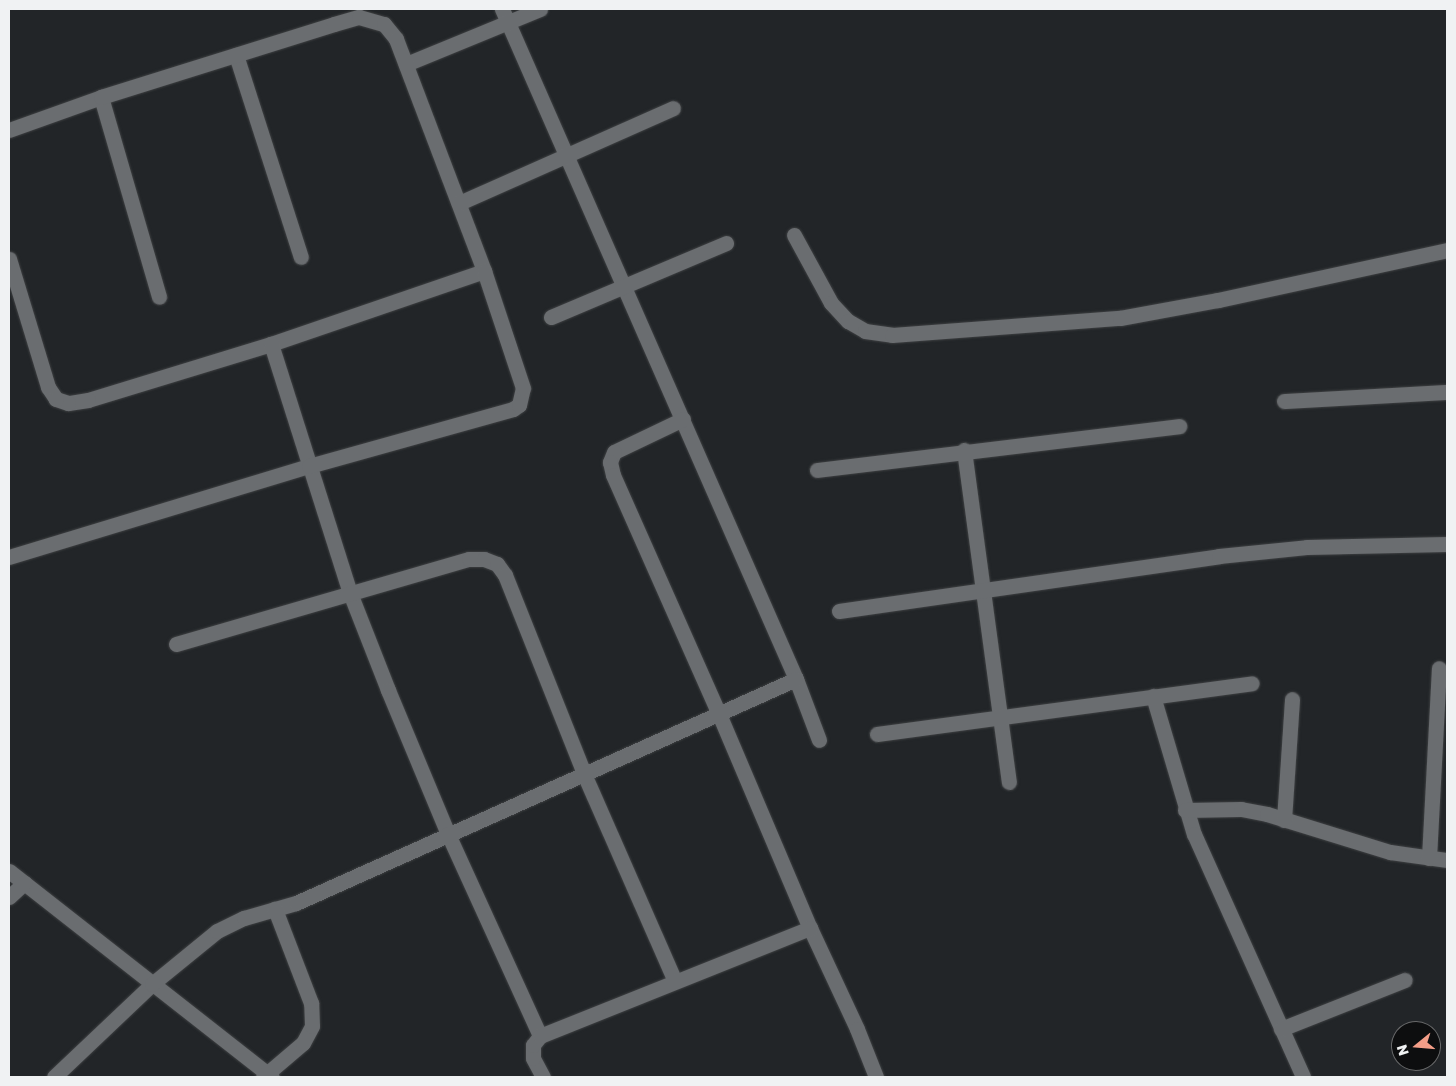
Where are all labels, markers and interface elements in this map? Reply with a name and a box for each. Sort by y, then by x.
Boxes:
north arrow [1391,1021,1441,1071]
text: N [1392,1043,1412,1058]

